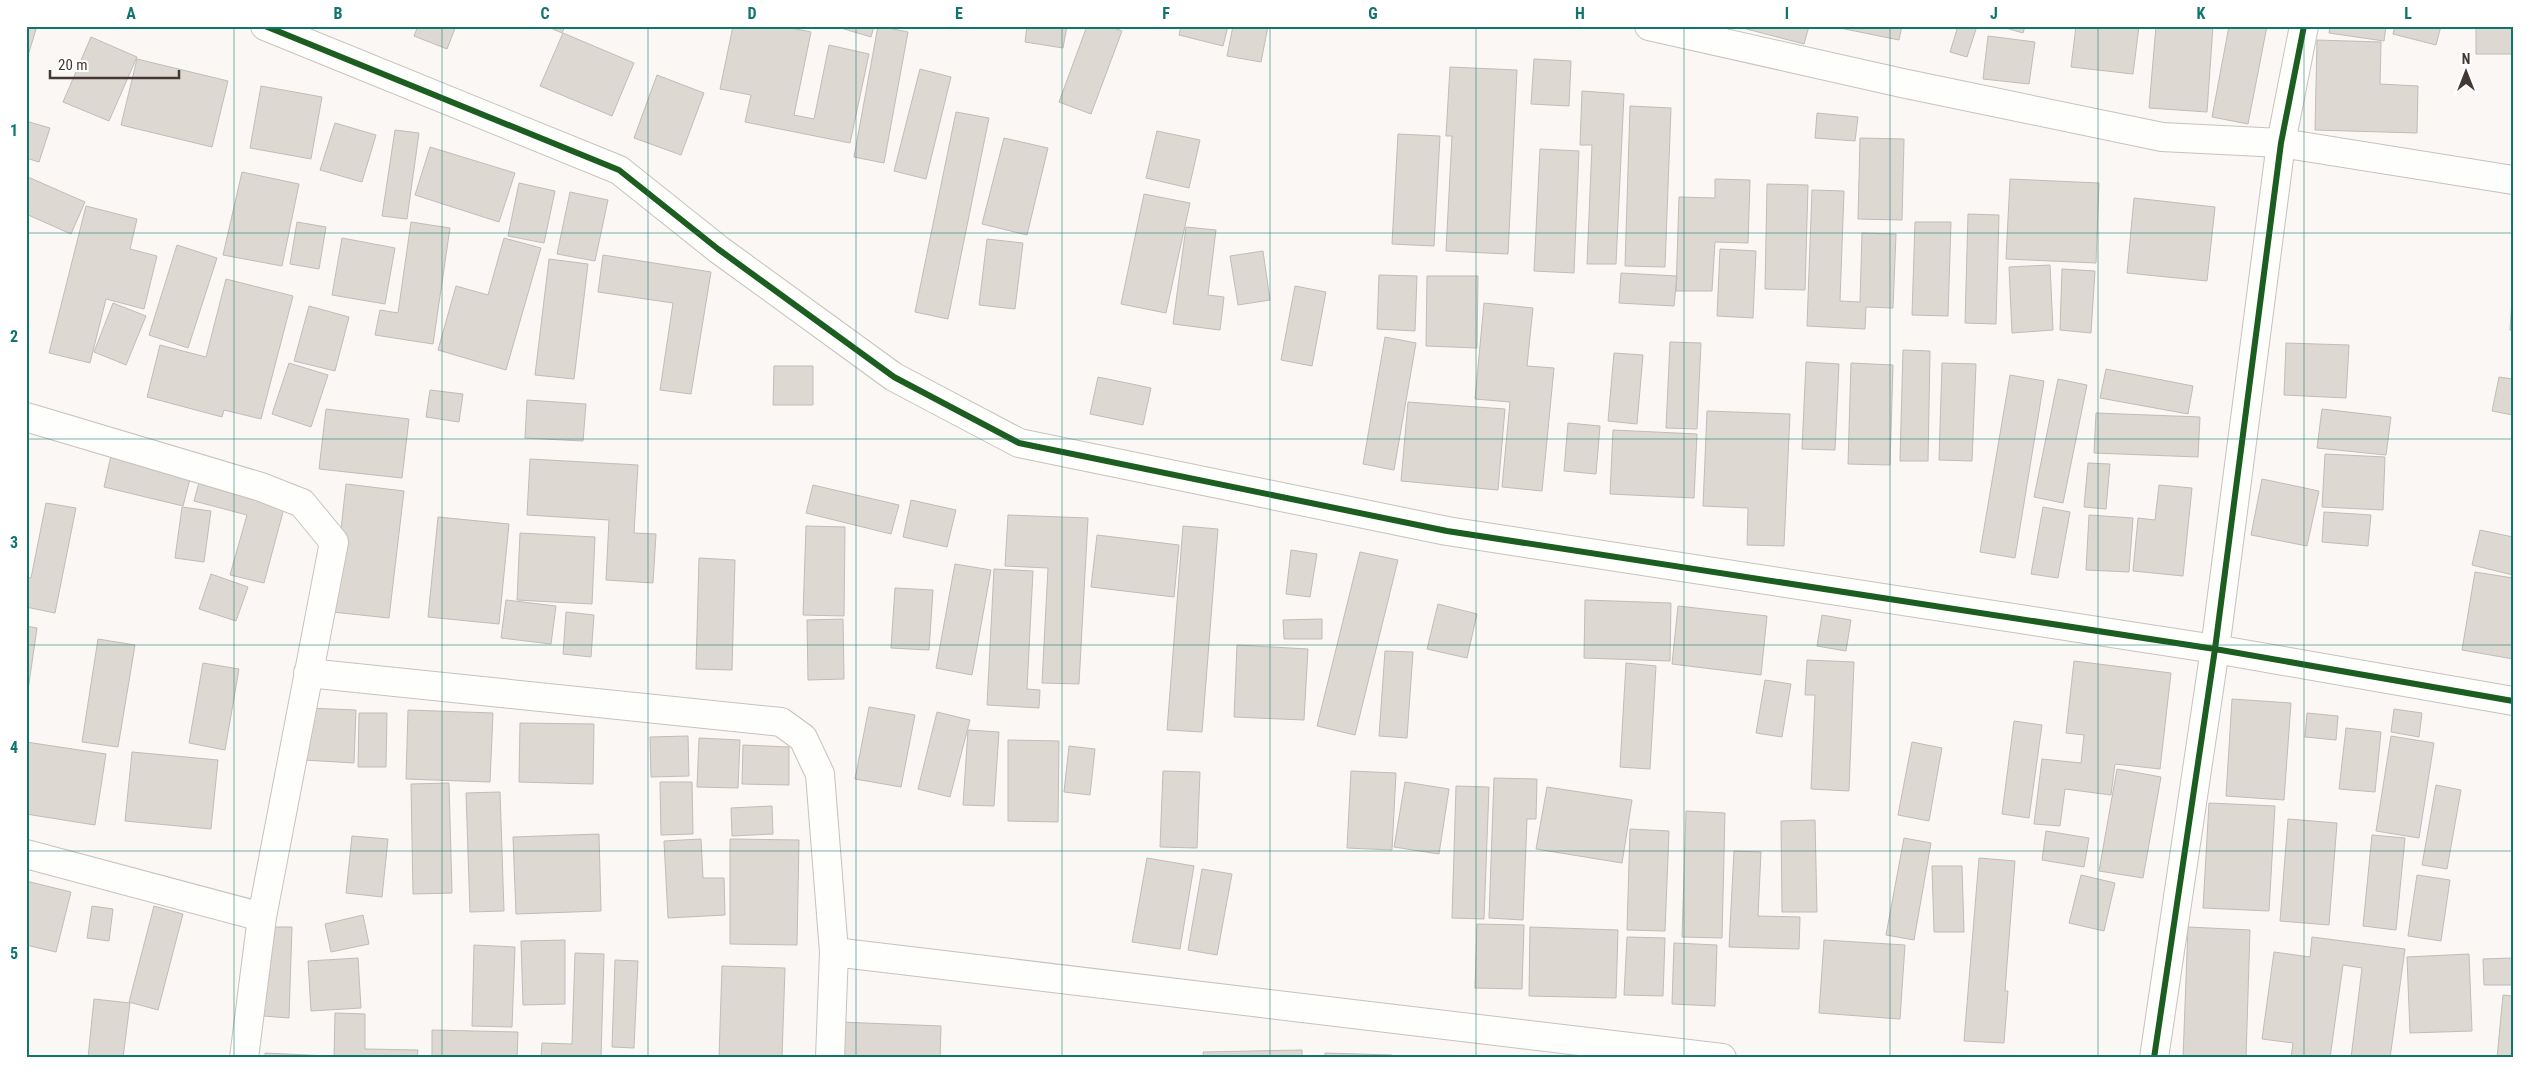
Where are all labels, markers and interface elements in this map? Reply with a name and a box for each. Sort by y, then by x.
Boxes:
text: A [126,4,136,23]
text: B [334,4,343,23]
text: C [540,4,550,23]
text: D [747,4,757,23]
text: E [955,4,963,23]
text: F [1162,4,1170,23]
text: G [1368,4,1378,23]
text: H [1575,4,1585,23]
text: I [1785,4,1789,23]
text: J [1990,4,1998,23]
text: K [2197,4,2206,23]
text: L [2404,4,2412,23]
scale bar [50,48,179,80]
north arrow [2442,48,2492,98]
text: N [2462,51,2470,67]
text: 20 m [58,56,88,74]
text: 1 [10,121,18,140]
text: 2 [10,327,18,346]
text: 3 [10,533,18,552]
text: 4 [10,738,18,757]
text: 5 [10,944,18,963]

